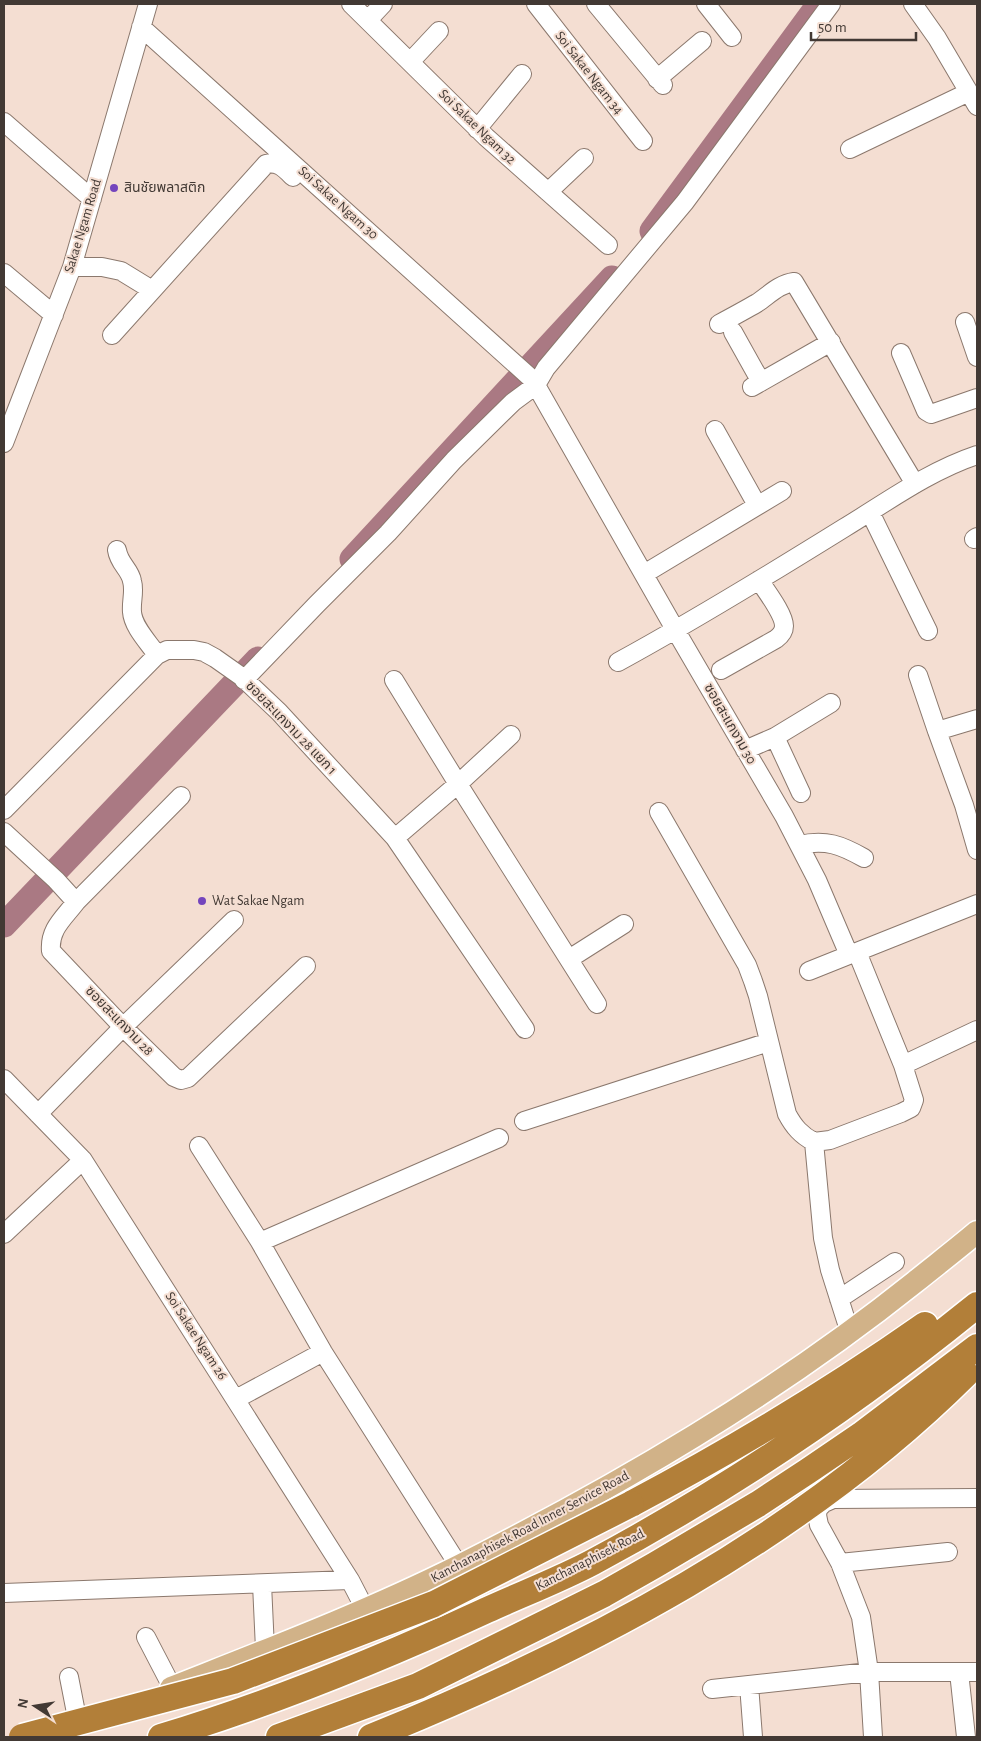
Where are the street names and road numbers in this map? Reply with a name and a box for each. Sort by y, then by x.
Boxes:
street label: Soi Sakae Ngam 34 [552,29,626,117]
street label: Soi Sakae Ngam 32 [436,87,518,167]
street label: Soi Sakae Ngam 30 [295,164,381,242]
street label: Sakae Ngam Road [62,177,104,275]
street label: ซอยสะแกงาม 28 แยก 1 [243,679,339,777]
street label: ซอยสะแกงาม 30 [701,681,759,767]
street label: ซอยสะแกงาม 28 [83,984,155,1058]
street label: Soi Sakae Ngam 26 [162,1290,230,1382]
street label: Kanchanaphisek Road Inner Service Road [428,1467,632,1587]
street label: Kanchanaphisek Road [533,1525,647,1595]

